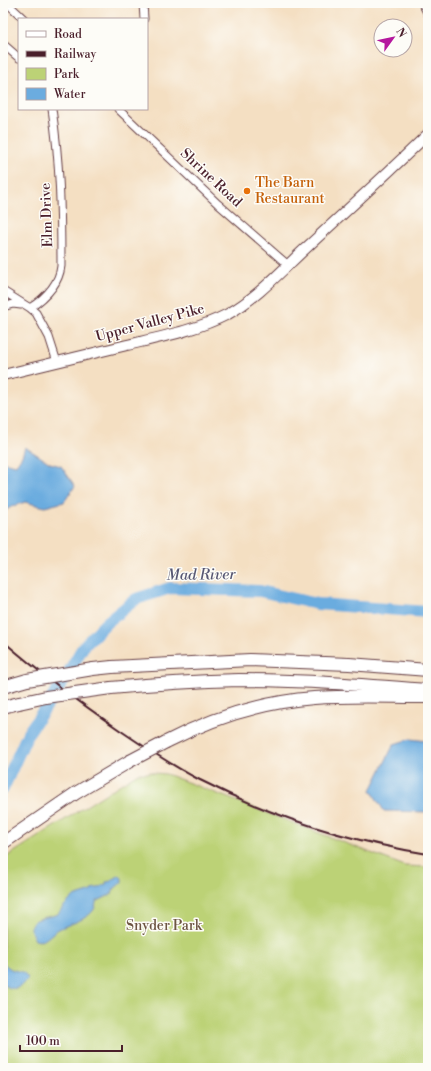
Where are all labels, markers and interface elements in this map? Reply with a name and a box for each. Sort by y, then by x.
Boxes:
legend [18,18,148,110]
north arrow [373,18,413,58]
text: N [392,26,409,41]
text: Road [54,27,82,42]
text: Railway [54,47,96,62]
text: Park [54,67,80,82]
text: Water [53,87,86,102]
street label: Shrine Road [176,145,246,211]
place label: The Barn Restaurant [255,174,325,208]
street label: Elm Drive [37,182,57,248]
marker: The Barn Restaurant [242,186,252,196]
street label: Upper Valley Pike [94,300,206,346]
water label: Mad River [166,565,236,585]
park label: Snyder Park [126,917,203,935]
scale bar [20,1027,122,1053]
text: 100 m [26,1034,60,1049]

